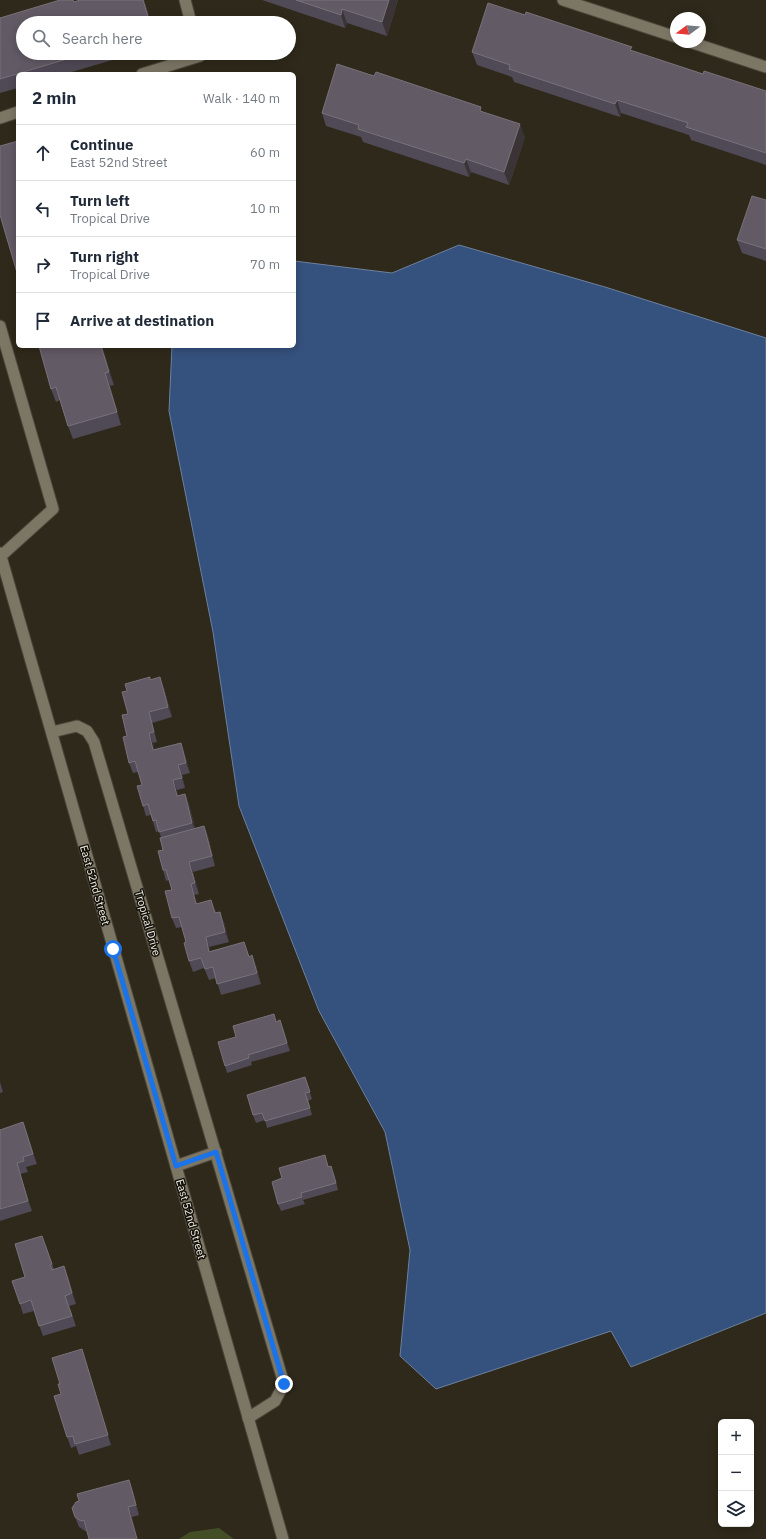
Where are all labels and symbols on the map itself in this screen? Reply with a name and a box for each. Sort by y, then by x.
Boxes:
north arrow [670,12,706,48]
street label: East 52nd Street [77,843,113,927]
street label: Tropical Drive [132,889,164,957]
route start [104,940,122,958]
street label: East 52nd Street [173,1177,209,1261]
route end [275,1375,293,1393]

